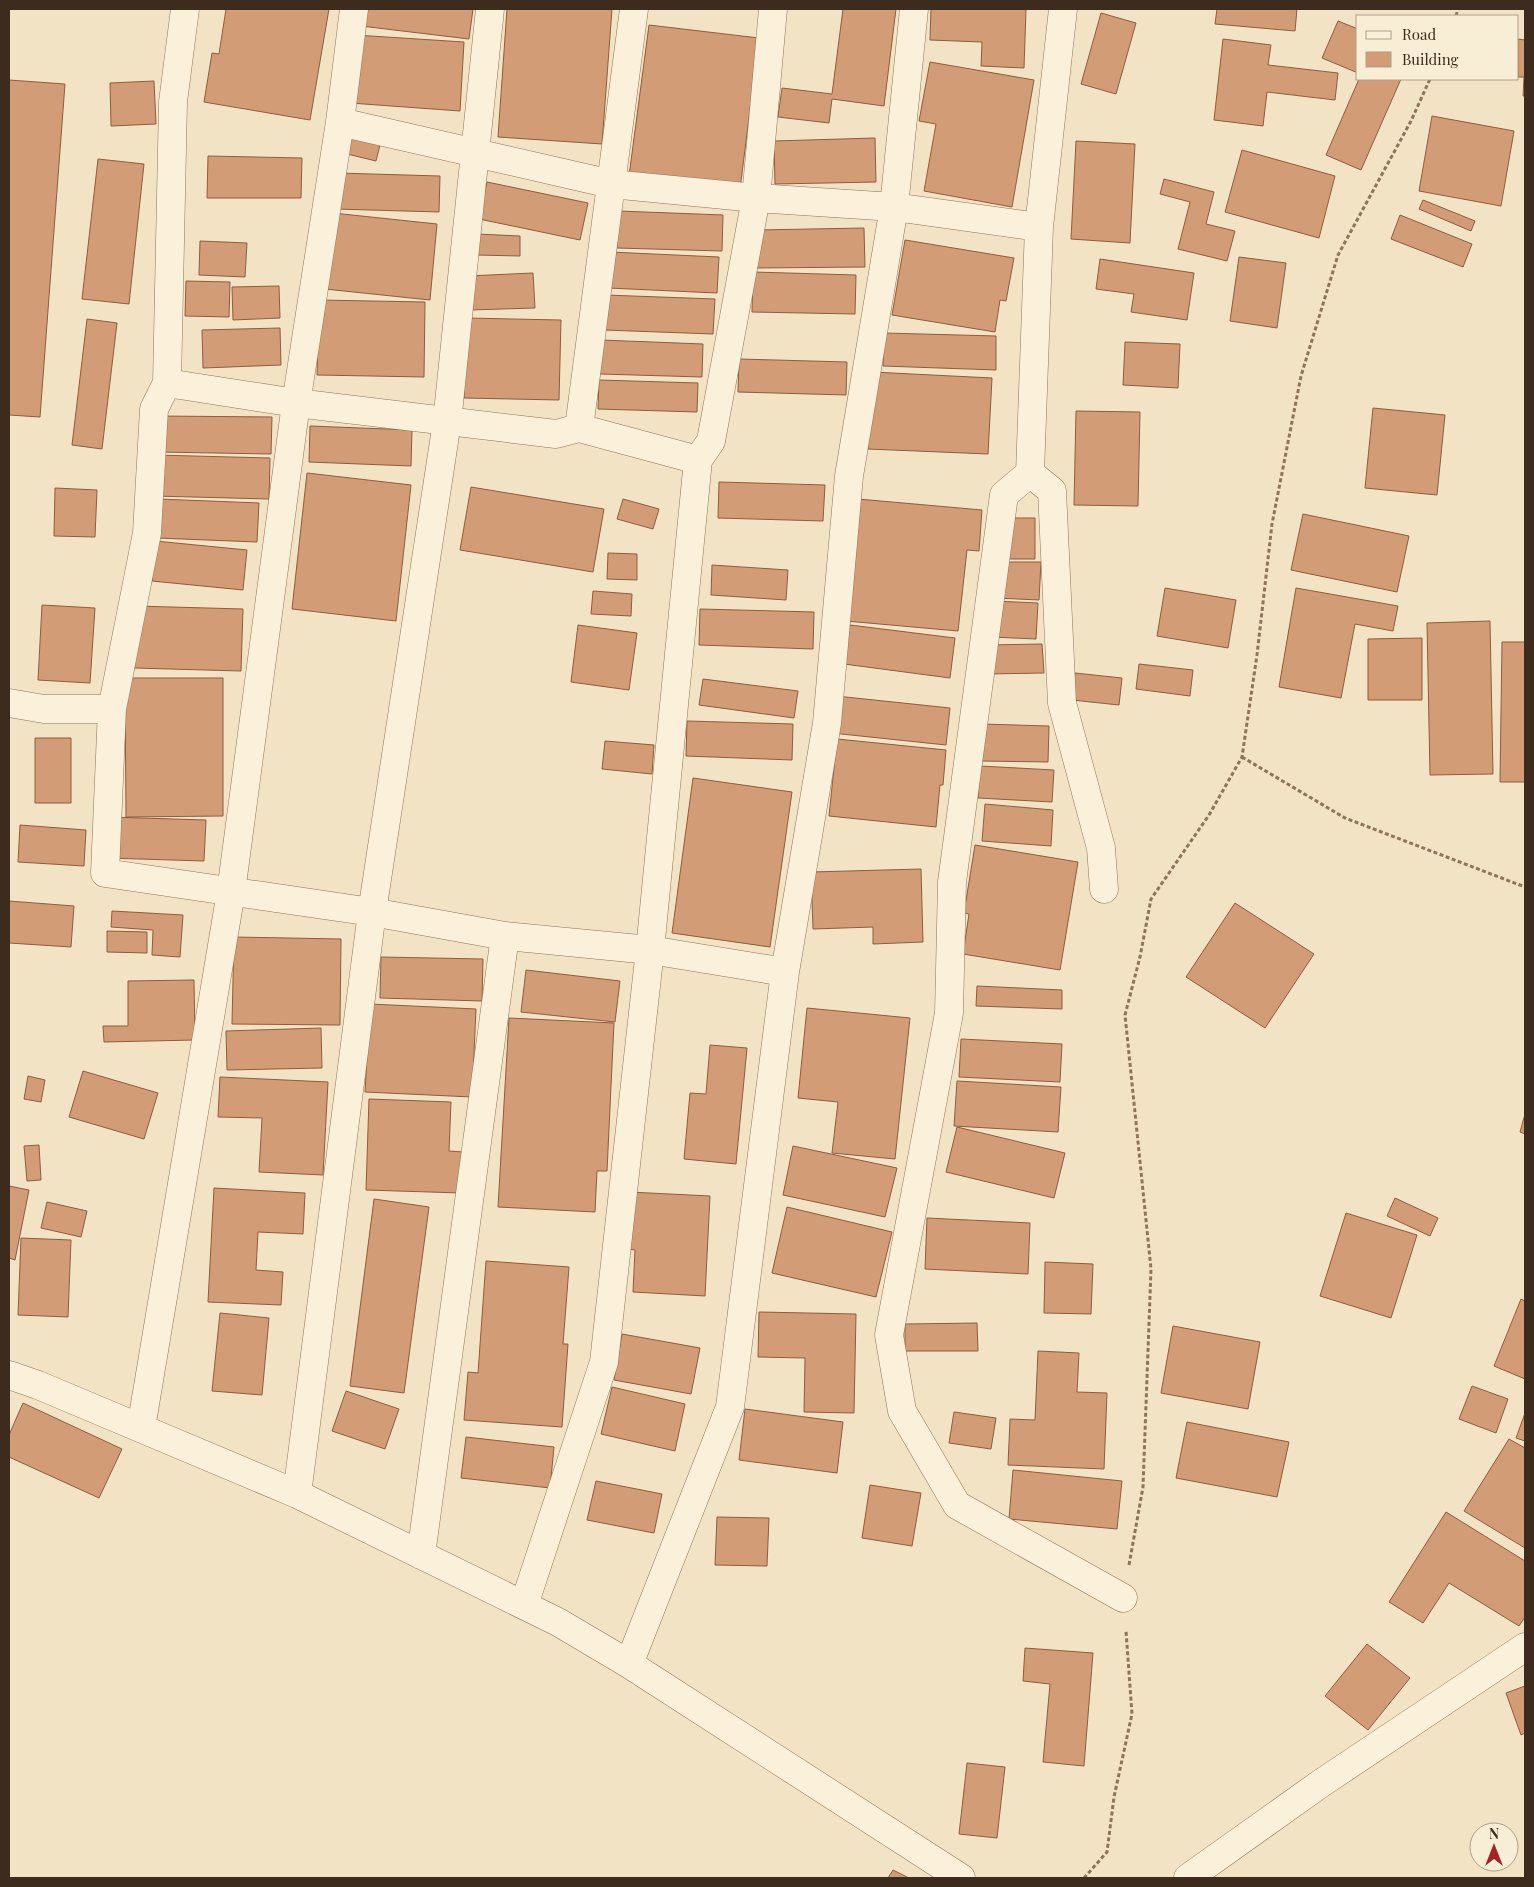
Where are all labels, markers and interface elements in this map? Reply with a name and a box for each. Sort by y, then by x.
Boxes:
legend [1356,15,1519,80]
text: Road [1402,24,1436,44]
text: Building [1402,49,1459,69]
north arrow [1469,1822,1519,1872]
text: N [1489,1824,1499,1843]

